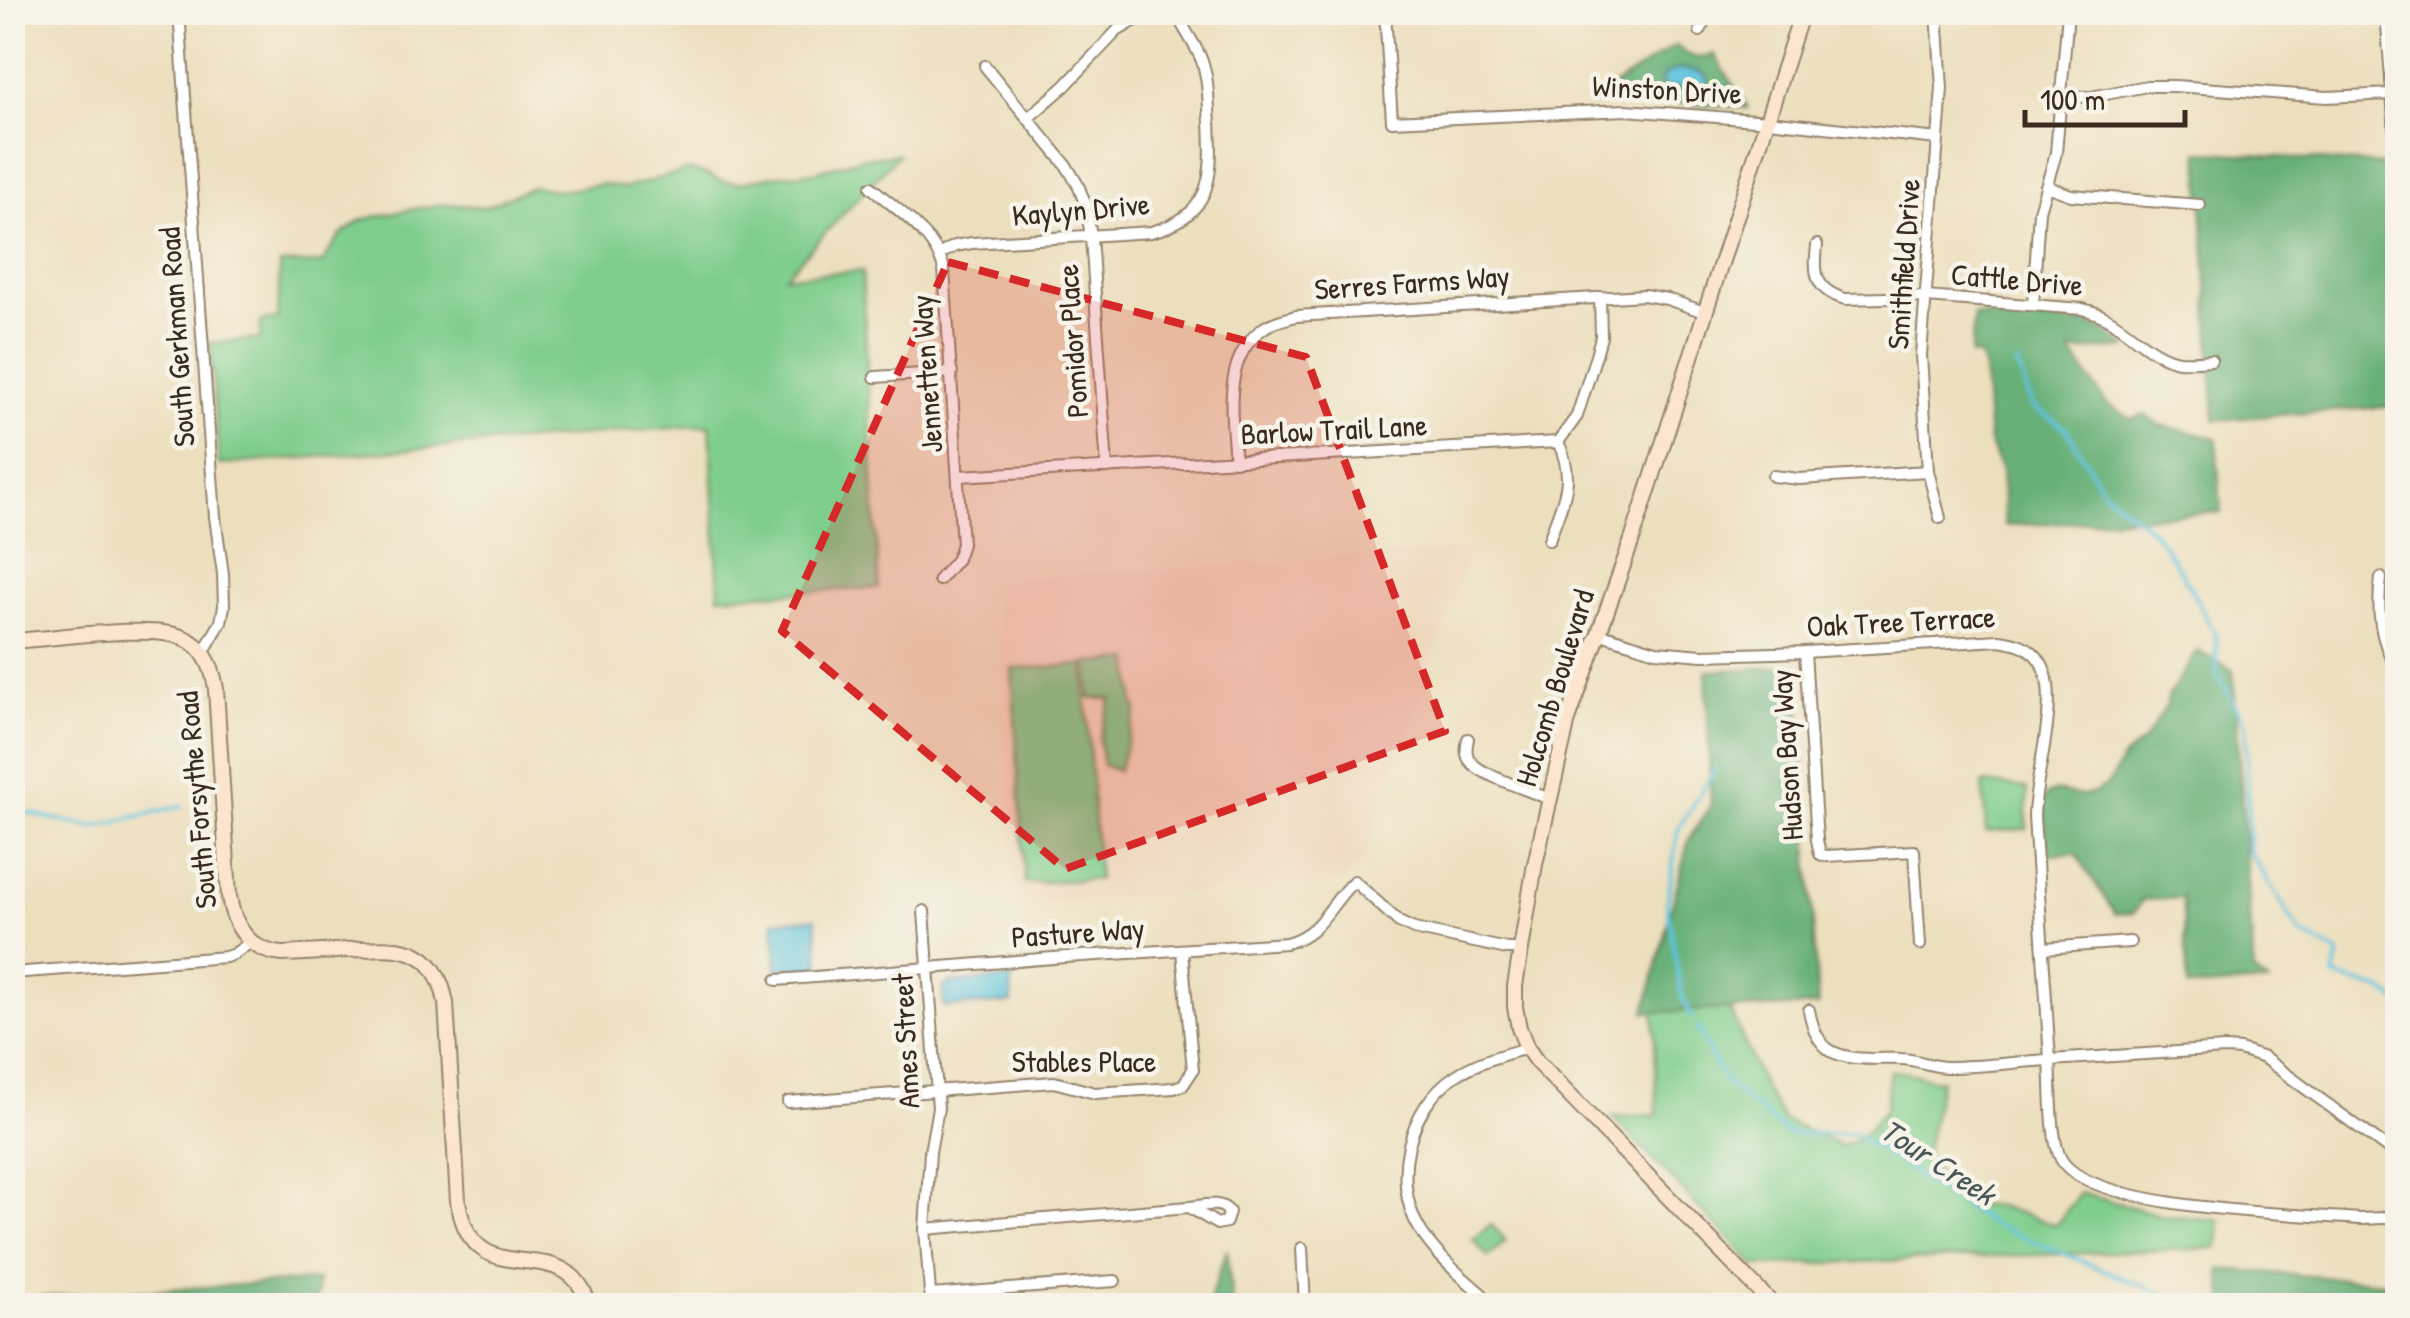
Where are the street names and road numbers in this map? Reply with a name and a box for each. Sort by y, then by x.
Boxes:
street label: Winston Drive [1591,65,1743,113]
street label: Smithfield Drive [1877,177,1929,351]
street label: Kaylyn Drive [1011,183,1151,235]
street label: South Gerkman Road [148,226,204,448]
street label: Cattle Drive [1950,253,2085,305]
street label: Serres Farms Way [1313,255,1511,309]
street label: Pomidor Place [1047,263,1097,419]
street label: Jennetten Way [901,294,951,454]
street label: Barlow Trail Lane [1240,404,1428,454]
street label: Holcomb Boulevard [1505,584,1603,791]
street label: Oak Tree Terrace [1806,596,1996,646]
street label: Hudson Bay Way [1760,668,1812,842]
street label: South Forsythe Road [167,690,225,910]
street label: Pasture Way [1010,907,1146,957]
street label: Ames Street [881,972,929,1110]
street label: Stables Place [1012,1041,1156,1081]

